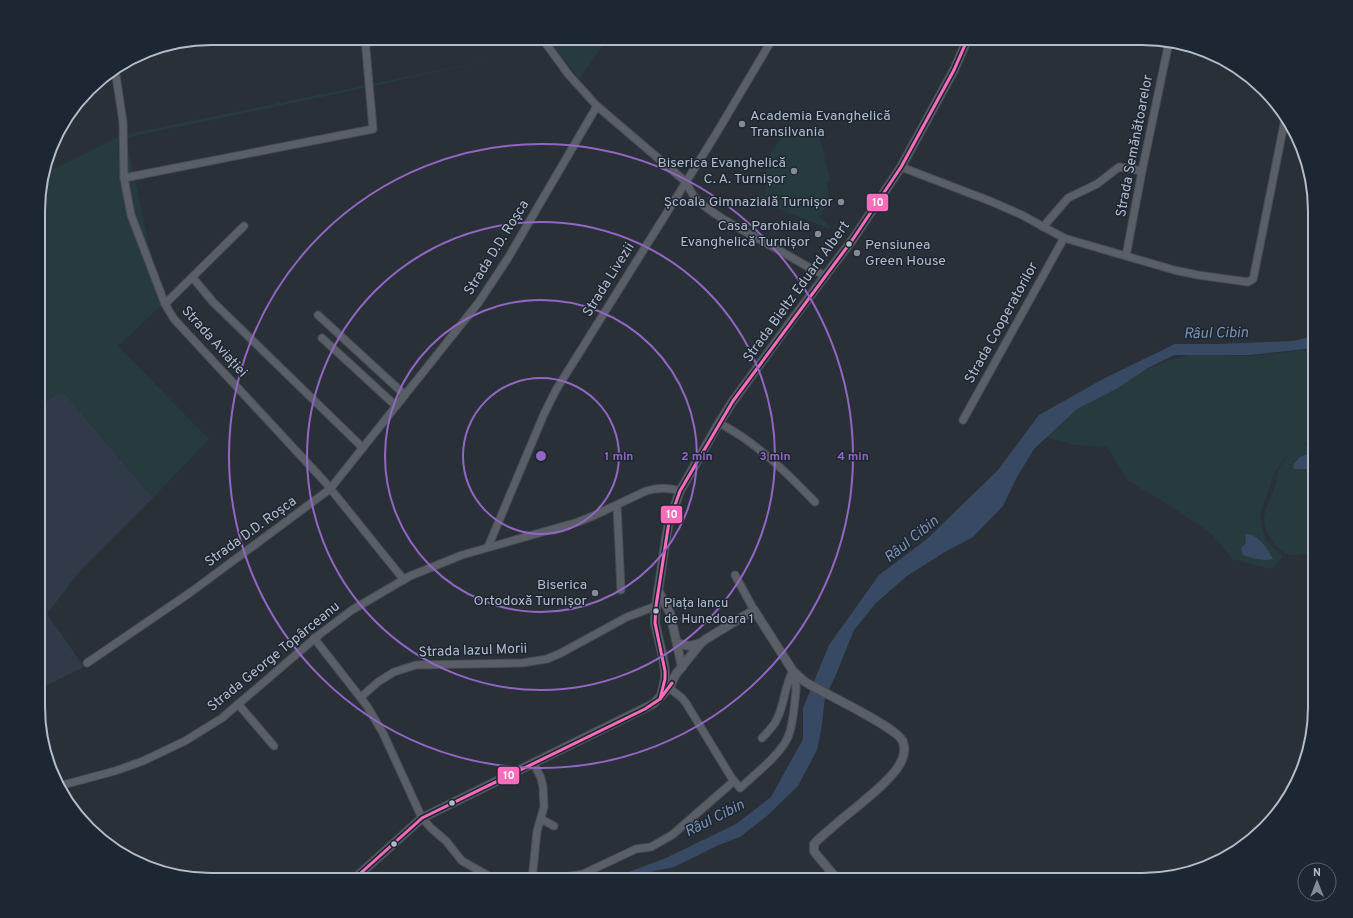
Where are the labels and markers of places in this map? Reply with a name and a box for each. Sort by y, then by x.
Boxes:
place label: Academia Evanghelică Transilvania [750,108,891,141]
marker: Academia Evanghelică Transilvania [737,119,747,129]
place label: Biserica Evanghelică C. A. Turnișor [658,155,787,188]
marker: Biserica Evanghelică C. A. Turnișor [789,166,799,176]
place label: Școala Gimnazială Turnișor [664,194,834,211]
marker: Școala Gimnazială Turnișor [836,197,846,207]
place label: Casa Parohiala Evanghelică Turnișor [680,218,811,251]
marker: Casa Parohiala Evanghelică Turnișor [813,229,823,239]
place label: Pensiunea Green House [865,237,946,270]
unlabelled marker [844,239,854,249]
marker: Pensiunea Green House [852,248,862,258]
centre of rings [534,449,548,463]
place label: Biserica Ortodoxă Turnișor [474,577,588,610]
marker: Biserica Ortodoxă Turnișor [590,588,600,598]
place label: Piața Iancu de Hunedoara 1 [664,596,754,628]
marker: Piața Iancu de Hunedoara 1 [651,606,661,616]
unlabelled marker [447,798,457,808]
unlabelled marker [389,839,399,849]

